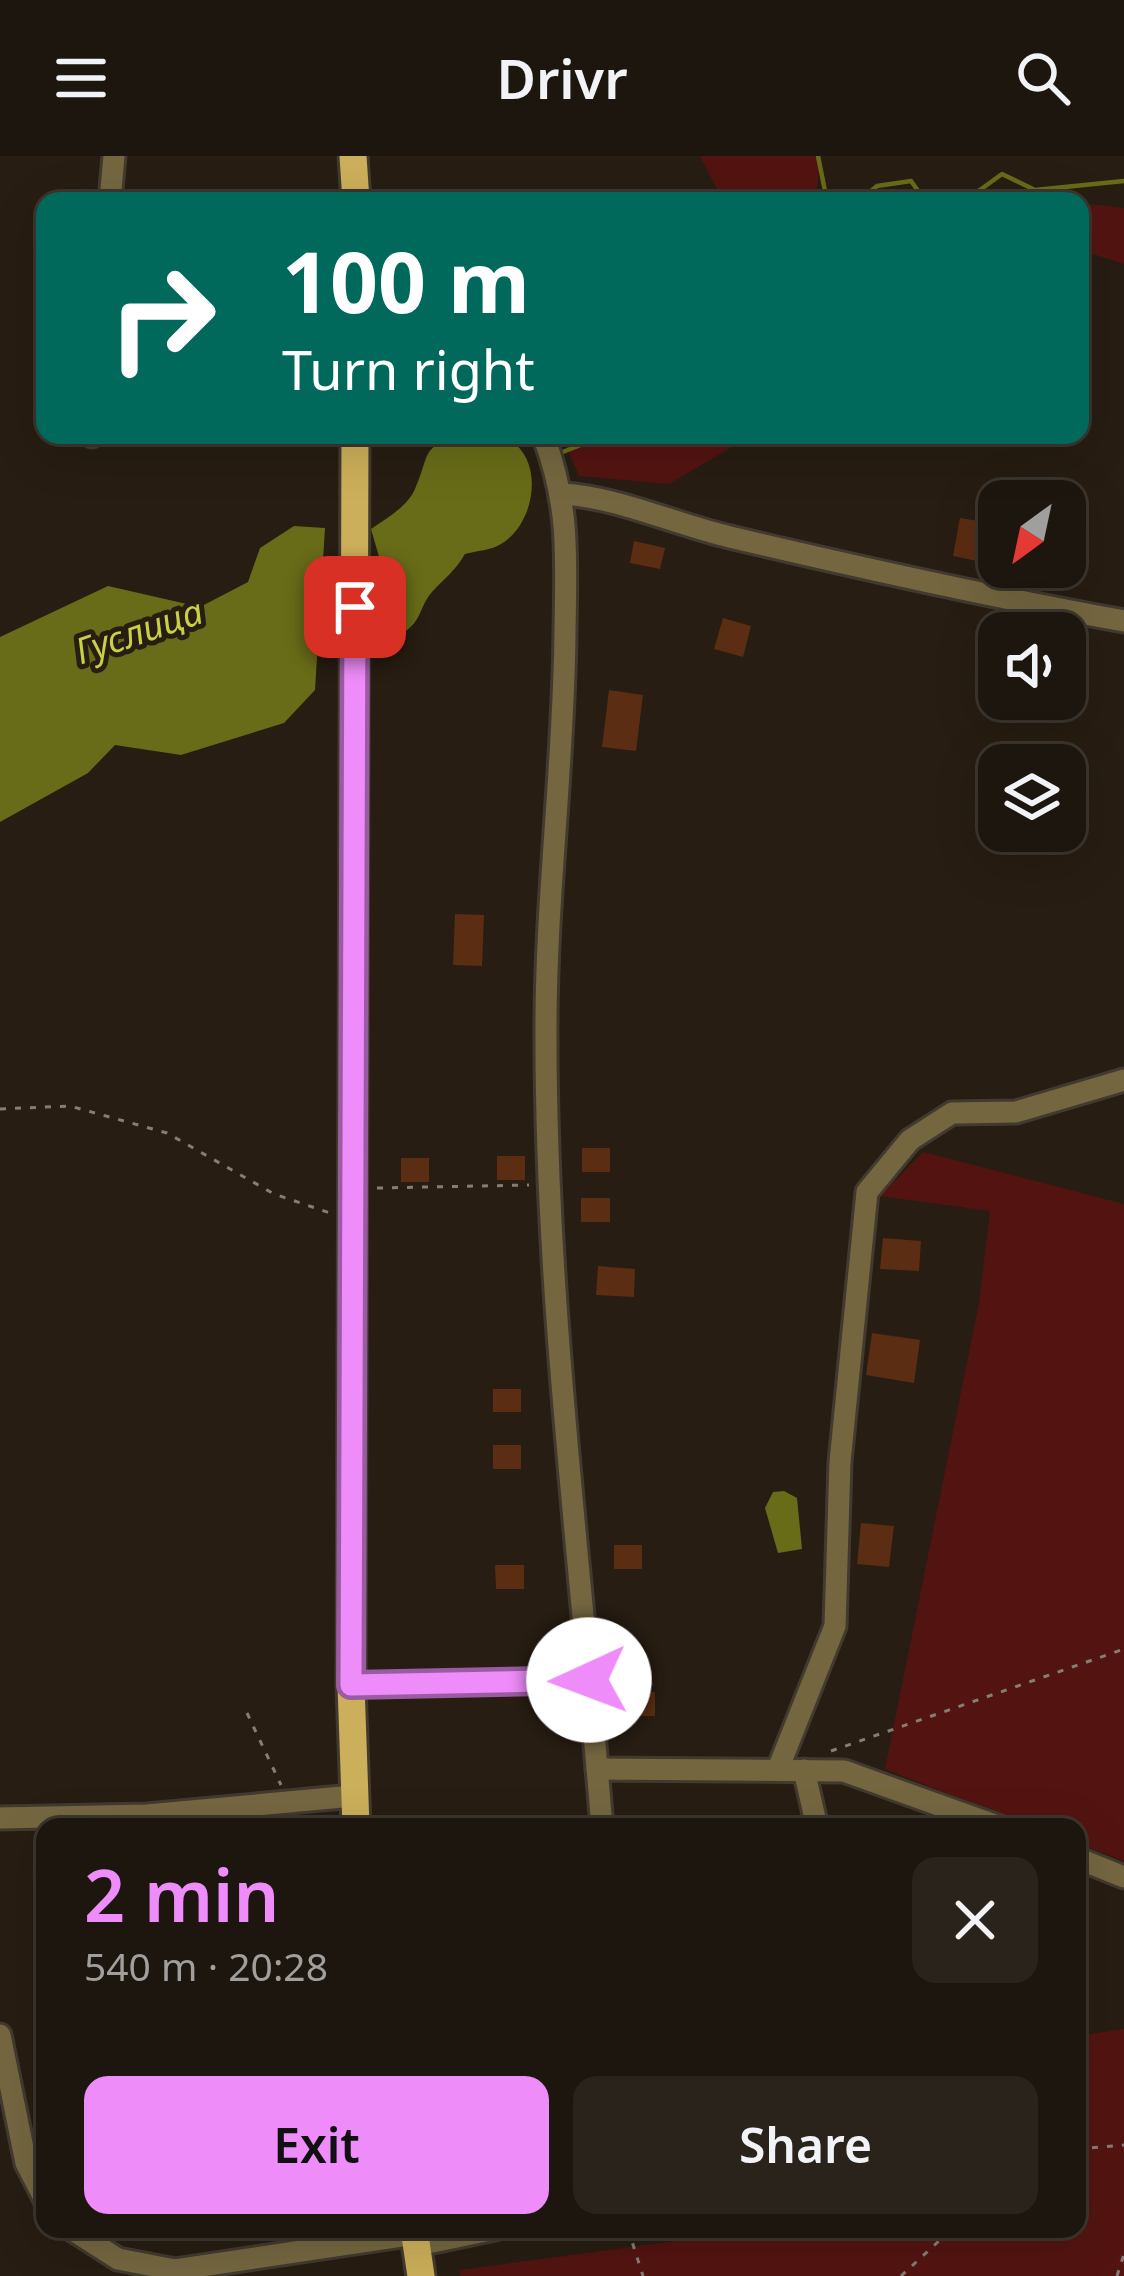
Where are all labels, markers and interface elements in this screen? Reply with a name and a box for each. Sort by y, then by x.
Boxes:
text: Drivr [496,41,628,115]
icon: menu [48,45,114,111]
icon: search [1010,45,1076,111]
text: 100 m [282,223,530,338]
icon: right [84,240,240,396]
text: Turn right [282,332,535,406]
north arrow [978,480,1086,588]
map controls [978,480,1086,852]
pin [304,556,406,658]
icon: arrive [322,574,388,640]
water label: Гуслица [68,586,209,675]
button: sound [978,612,1086,720]
button: layers [978,744,1086,852]
position arrow [526,1617,652,1743]
text: 2 min [84,1845,279,1943]
button: close [912,1857,1038,1983]
text: 540 m · 20:28 [84,1939,328,1992]
button: Exit [84,2076,549,2214]
button: Share [573,2076,1038,2214]

